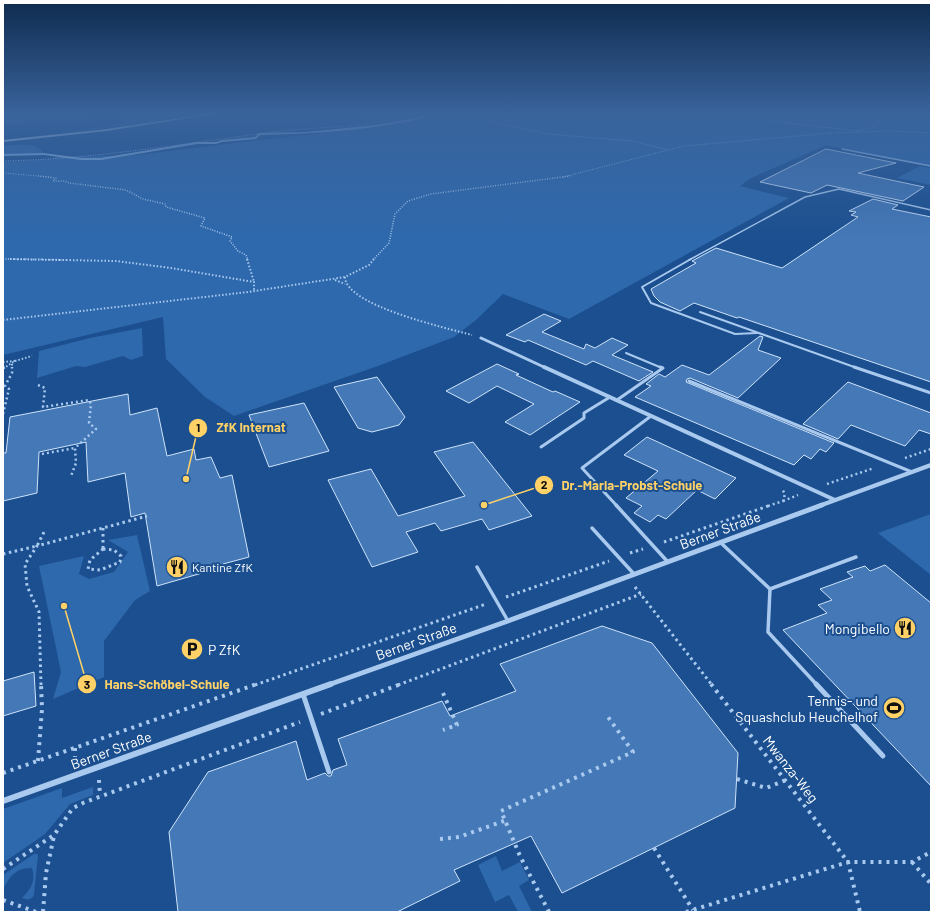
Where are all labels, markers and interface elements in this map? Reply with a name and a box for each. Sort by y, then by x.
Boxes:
callout: ZfK Internat [188,415,294,440]
text: ZfK Internat [216,419,286,435]
text: 1 [196,420,200,434]
callout: Dr.-Maria-Probst-Schule [534,473,711,498]
text: 2 [541,477,548,491]
text: Dr.-Maria-Probst-Schule [562,477,702,493]
street label: Berner Straße [677,507,763,553]
restaurant icon: Kantine ZfK [164,554,190,580]
place label: Kantine ZfK [192,560,253,574]
restaurant icon: Mongibello [892,615,918,641]
street label: Berner Straße [373,618,459,664]
place label: Mongibello [825,620,890,637]
parking icon: P ZfK [179,636,205,662]
place label: P ZfK [208,641,241,658]
callout: Hans-Schöbel-Schule [77,672,238,697]
text: Hans-Schöbel-Schule [105,676,230,692]
text: 3 [84,677,90,691]
place label: Tennis- und Squashclub Heuchelhof [735,692,878,725]
sports icon: Tennis- und Squashclub Heuchelhof [881,695,907,721]
street label: Berner Straße [68,727,154,773]
street label: Mwanza-Weg [760,732,822,806]

